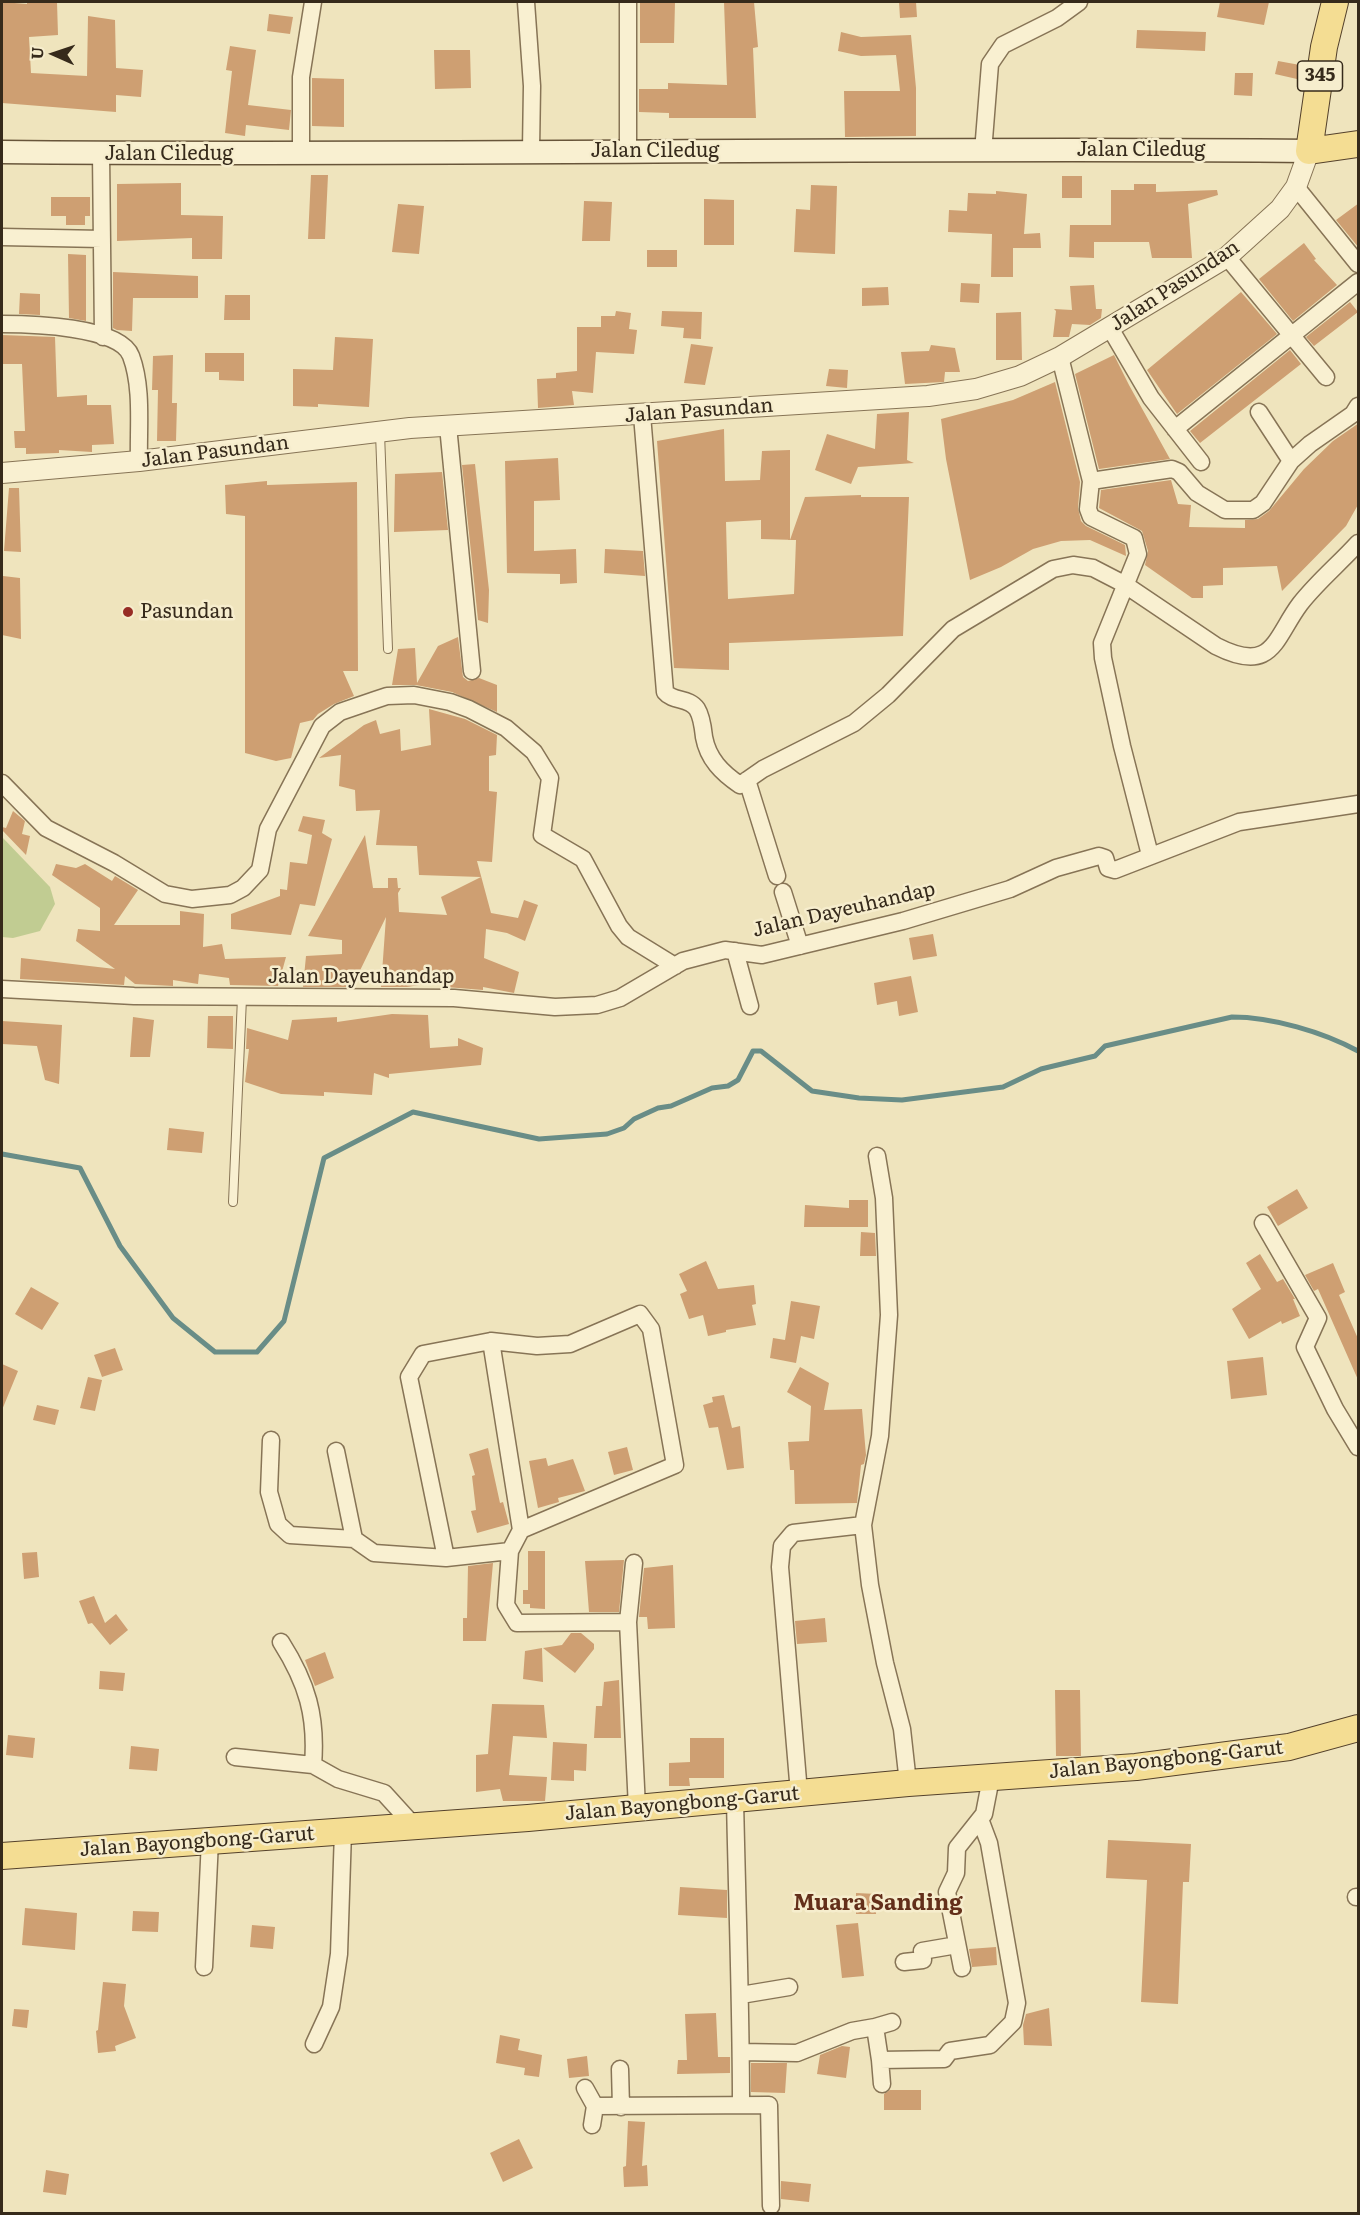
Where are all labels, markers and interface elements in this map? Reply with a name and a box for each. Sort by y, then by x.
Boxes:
north arrow [24,24,84,84]
text: U [24,46,48,60]
road number: 345 [1298,61,1342,91]
street label: Jalan Ciledug [1077,138,1205,162]
street label: Jalan Ciledug [591,139,719,163]
street label: Jalan Ciledug [105,142,233,166]
street label: Jalan Pasundan [1106,235,1244,337]
street label: Jalan Pasundan [624,394,774,428]
street label: Jalan Pasundan [140,431,290,473]
place label: Pasundan [140,600,233,624]
marker: Pasundan [121,605,135,619]
street label: Jalan Dayeuhandap [750,877,938,943]
street label: Jalan Dayeuhandap [268,965,454,989]
street label: Jalan Bayongbong-Garut [1048,1736,1284,1784]
street label: Jalan Bayongbong-Garut [564,1782,800,1826]
street label: Jalan Bayongbong-Garut [79,1822,315,1862]
district label: Muara Sanding [793,1891,963,1917]

